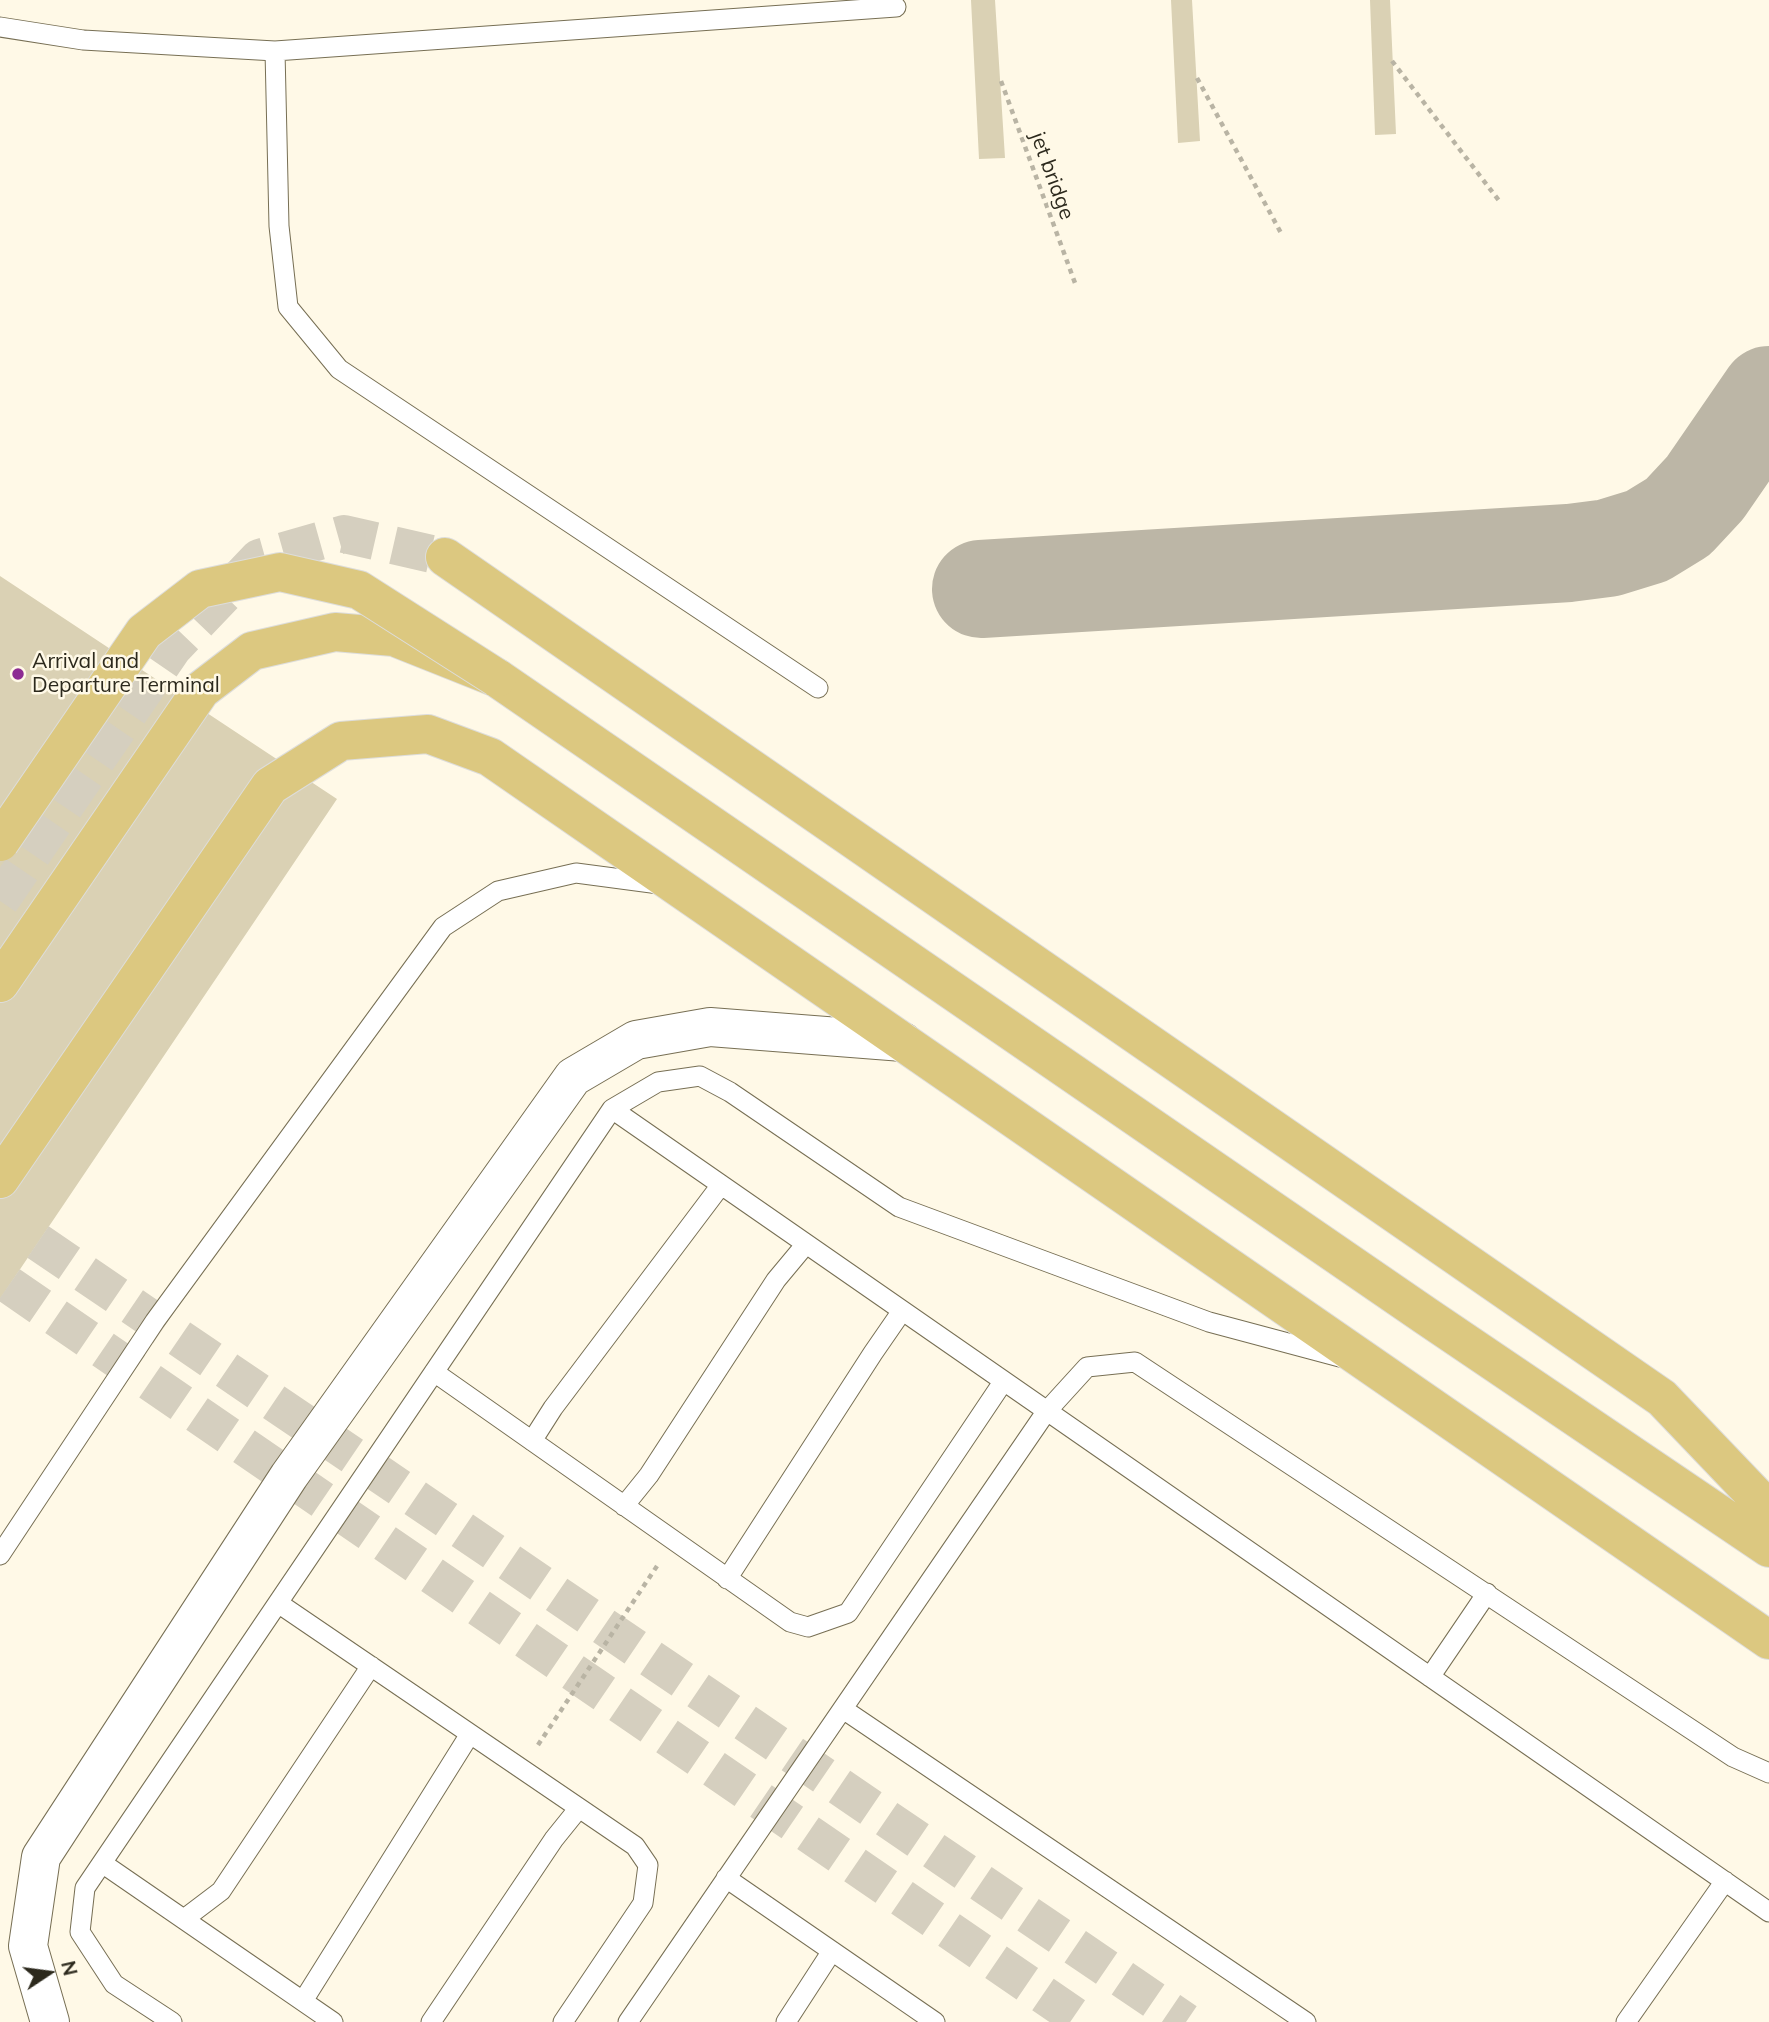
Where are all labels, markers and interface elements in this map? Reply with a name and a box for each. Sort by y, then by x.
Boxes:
street label: jet bridge [1025,129,1079,223]
place label: Arrival and Departure Terminal [32,649,220,699]
marker: Arrival and Departure Terminal [10,666,26,682]
north arrow [14,1938,84,2008]
text: N [56,1959,83,1978]

